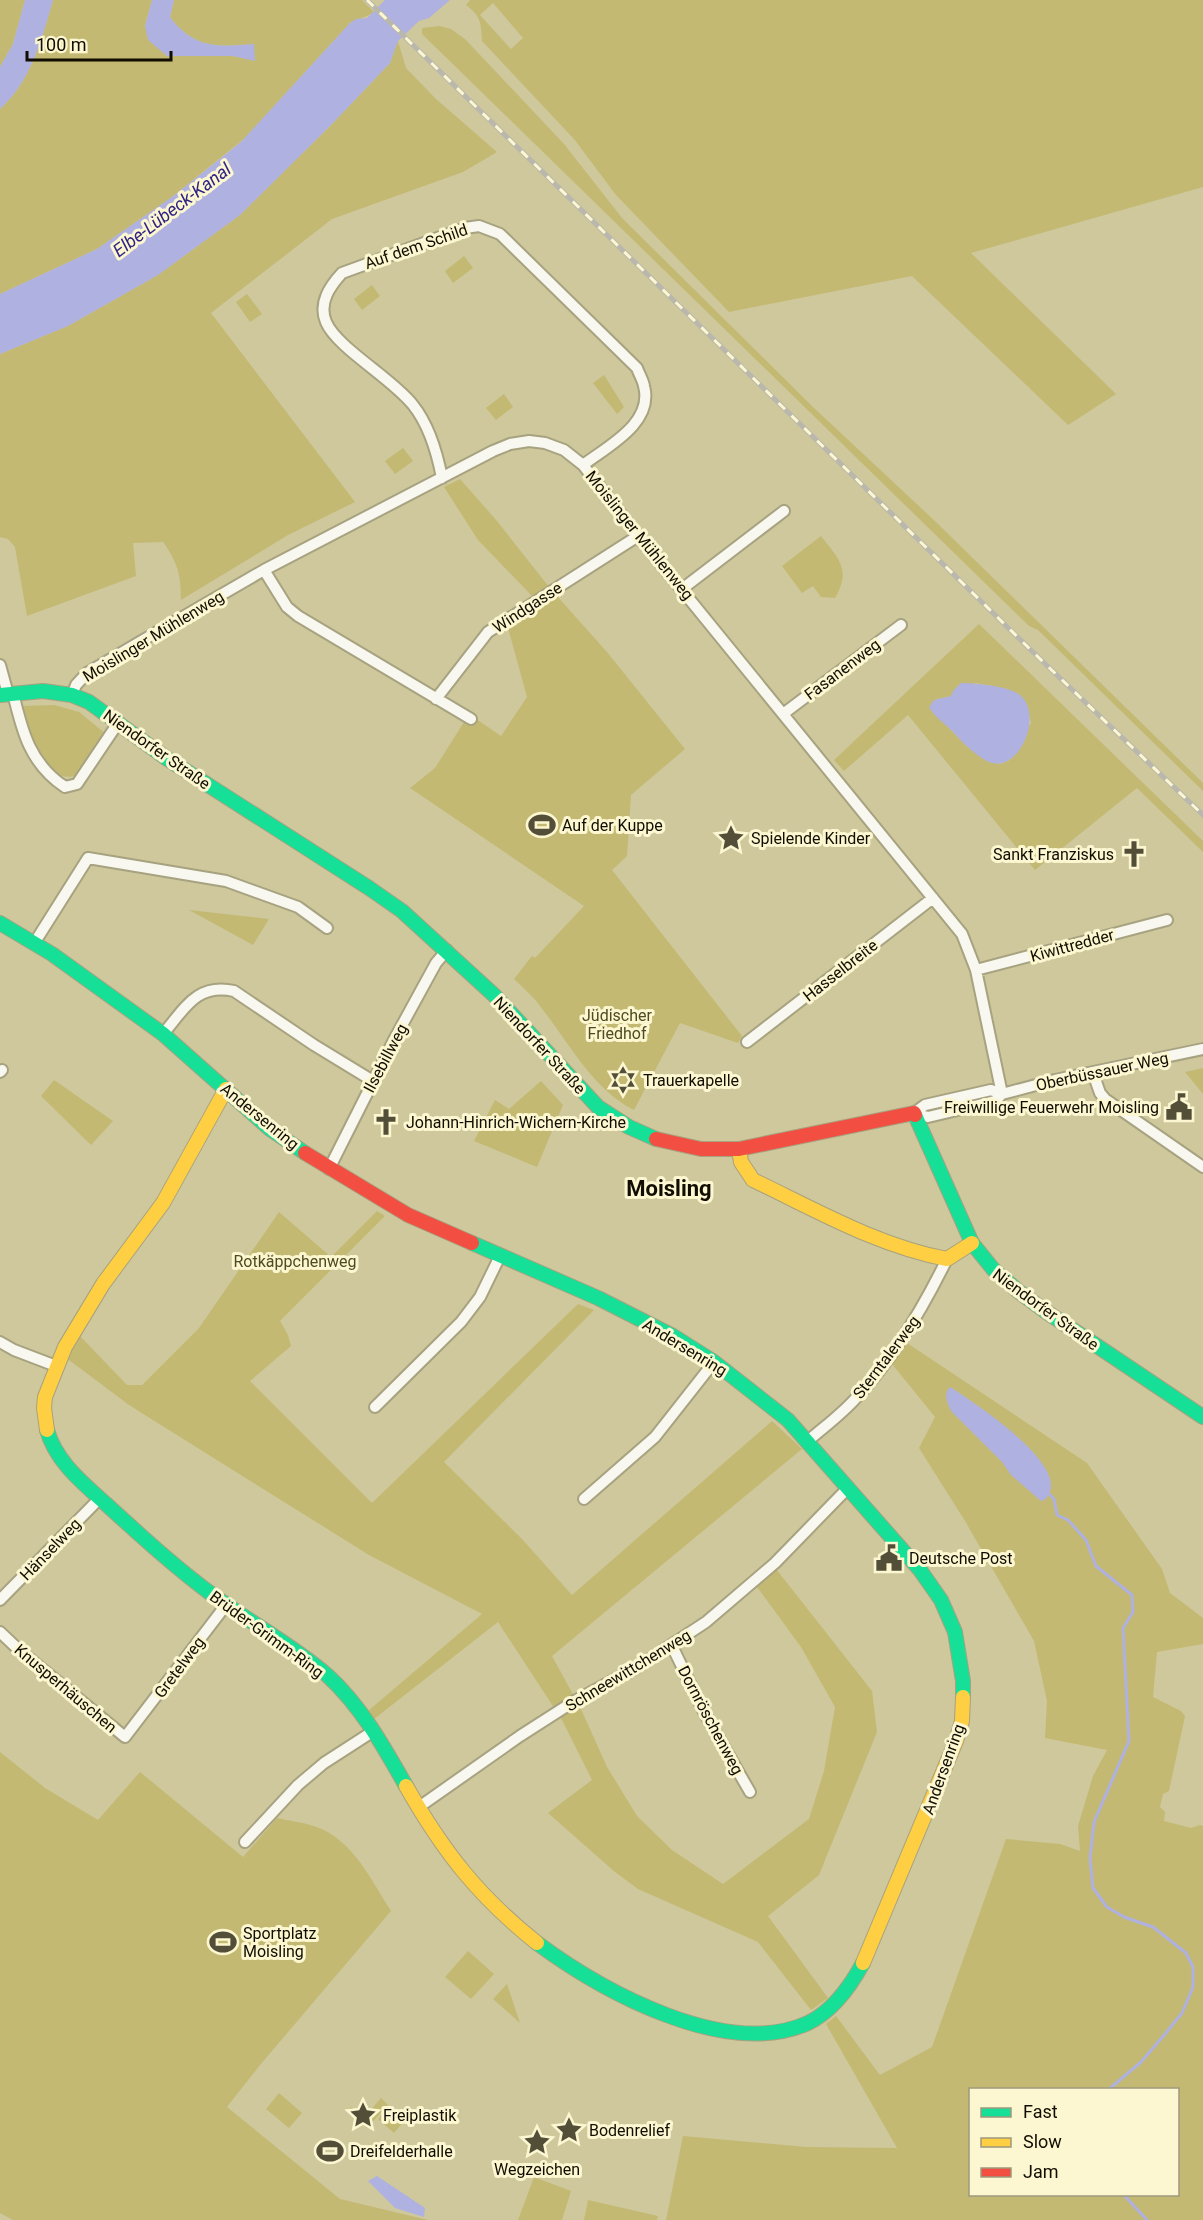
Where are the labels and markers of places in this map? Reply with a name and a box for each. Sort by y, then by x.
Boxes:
sports icon: Auf der Kuppe [527,810,557,840]
place label: Auf der Kuppe [562,816,663,835]
place icon: Spielende Kinder [716,823,746,853]
place label: Spielende Kinder [751,829,871,848]
church icon: Sankt Franziskus [1119,839,1149,869]
place label: Sankt Franziskus [993,845,1114,864]
synagogue icon: Trauerkapelle [608,1065,638,1095]
place label: Trauerkapelle [643,1071,739,1090]
public building icon: Freiwillige Feuerwehr Moisling [1164,1092,1194,1122]
place label: Freiwillige Feuerwehr Moisling [944,1098,1159,1117]
church icon: Johann-Hinrich-Wichern-Kirche [371,1107,401,1137]
place label: Johann-Hinrich-Wichern-Kirche [406,1113,626,1132]
public building icon: Deutsche Post [874,1543,904,1573]
place label: Deutsche Post [909,1549,1013,1568]
place label: Sportplatz Moisling [243,1924,316,1961]
sports icon: Sportplatz Moisling [208,1927,238,1957]
place icon: Freiplastik [348,2100,378,2130]
place label: Freiplastik [383,2106,457,2125]
place icon: Bodenrelief [554,2115,584,2145]
place label: Bodenrelief [589,2121,670,2140]
place icon: Wegzeichen [522,2127,552,2157]
sports icon: Dreifelderhalle [315,2136,345,2166]
place label: Dreifelderhalle [350,2142,453,2161]
place label: Wegzeichen [494,2160,580,2179]

